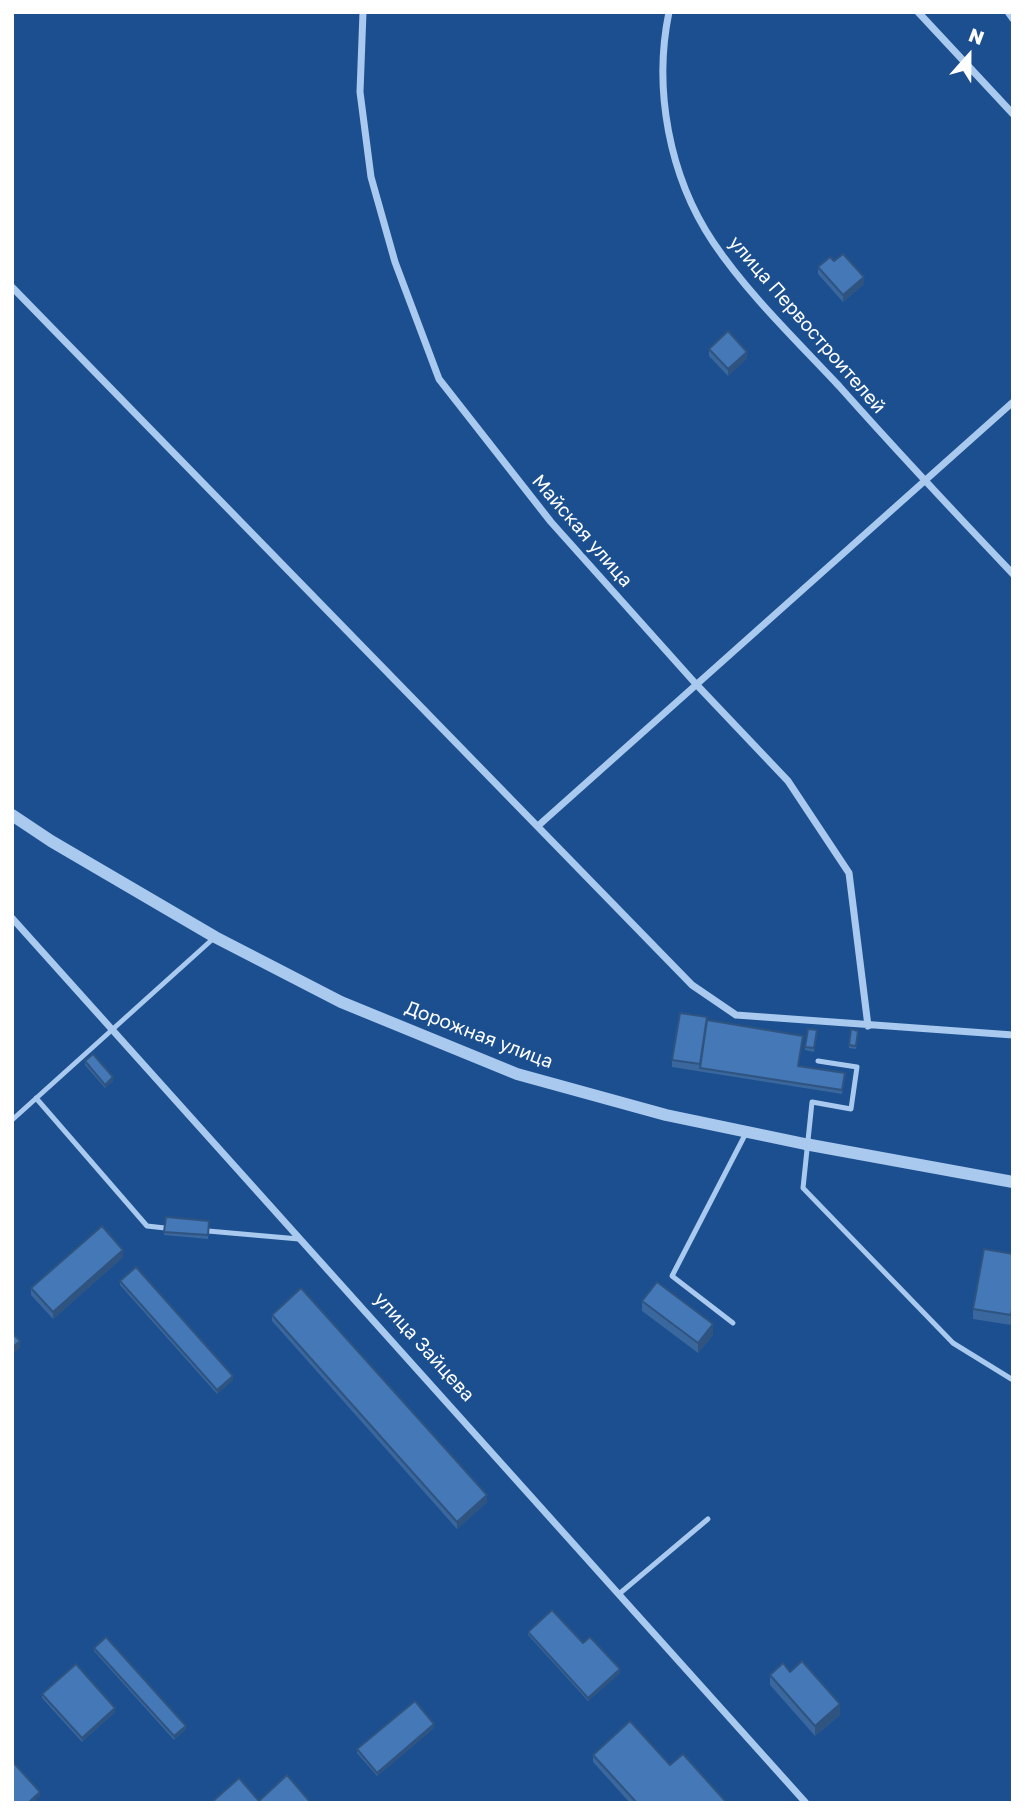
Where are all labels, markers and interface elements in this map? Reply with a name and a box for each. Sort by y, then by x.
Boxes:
north arrow [934,21,1004,91]
text: N [966,23,988,49]
street label: улица Первостроителей [724,232,890,418]
street label: Майская улица [527,470,637,592]
street label: Дорожная улица [402,996,556,1074]
street label: улица Зайцева [369,1288,479,1406]

